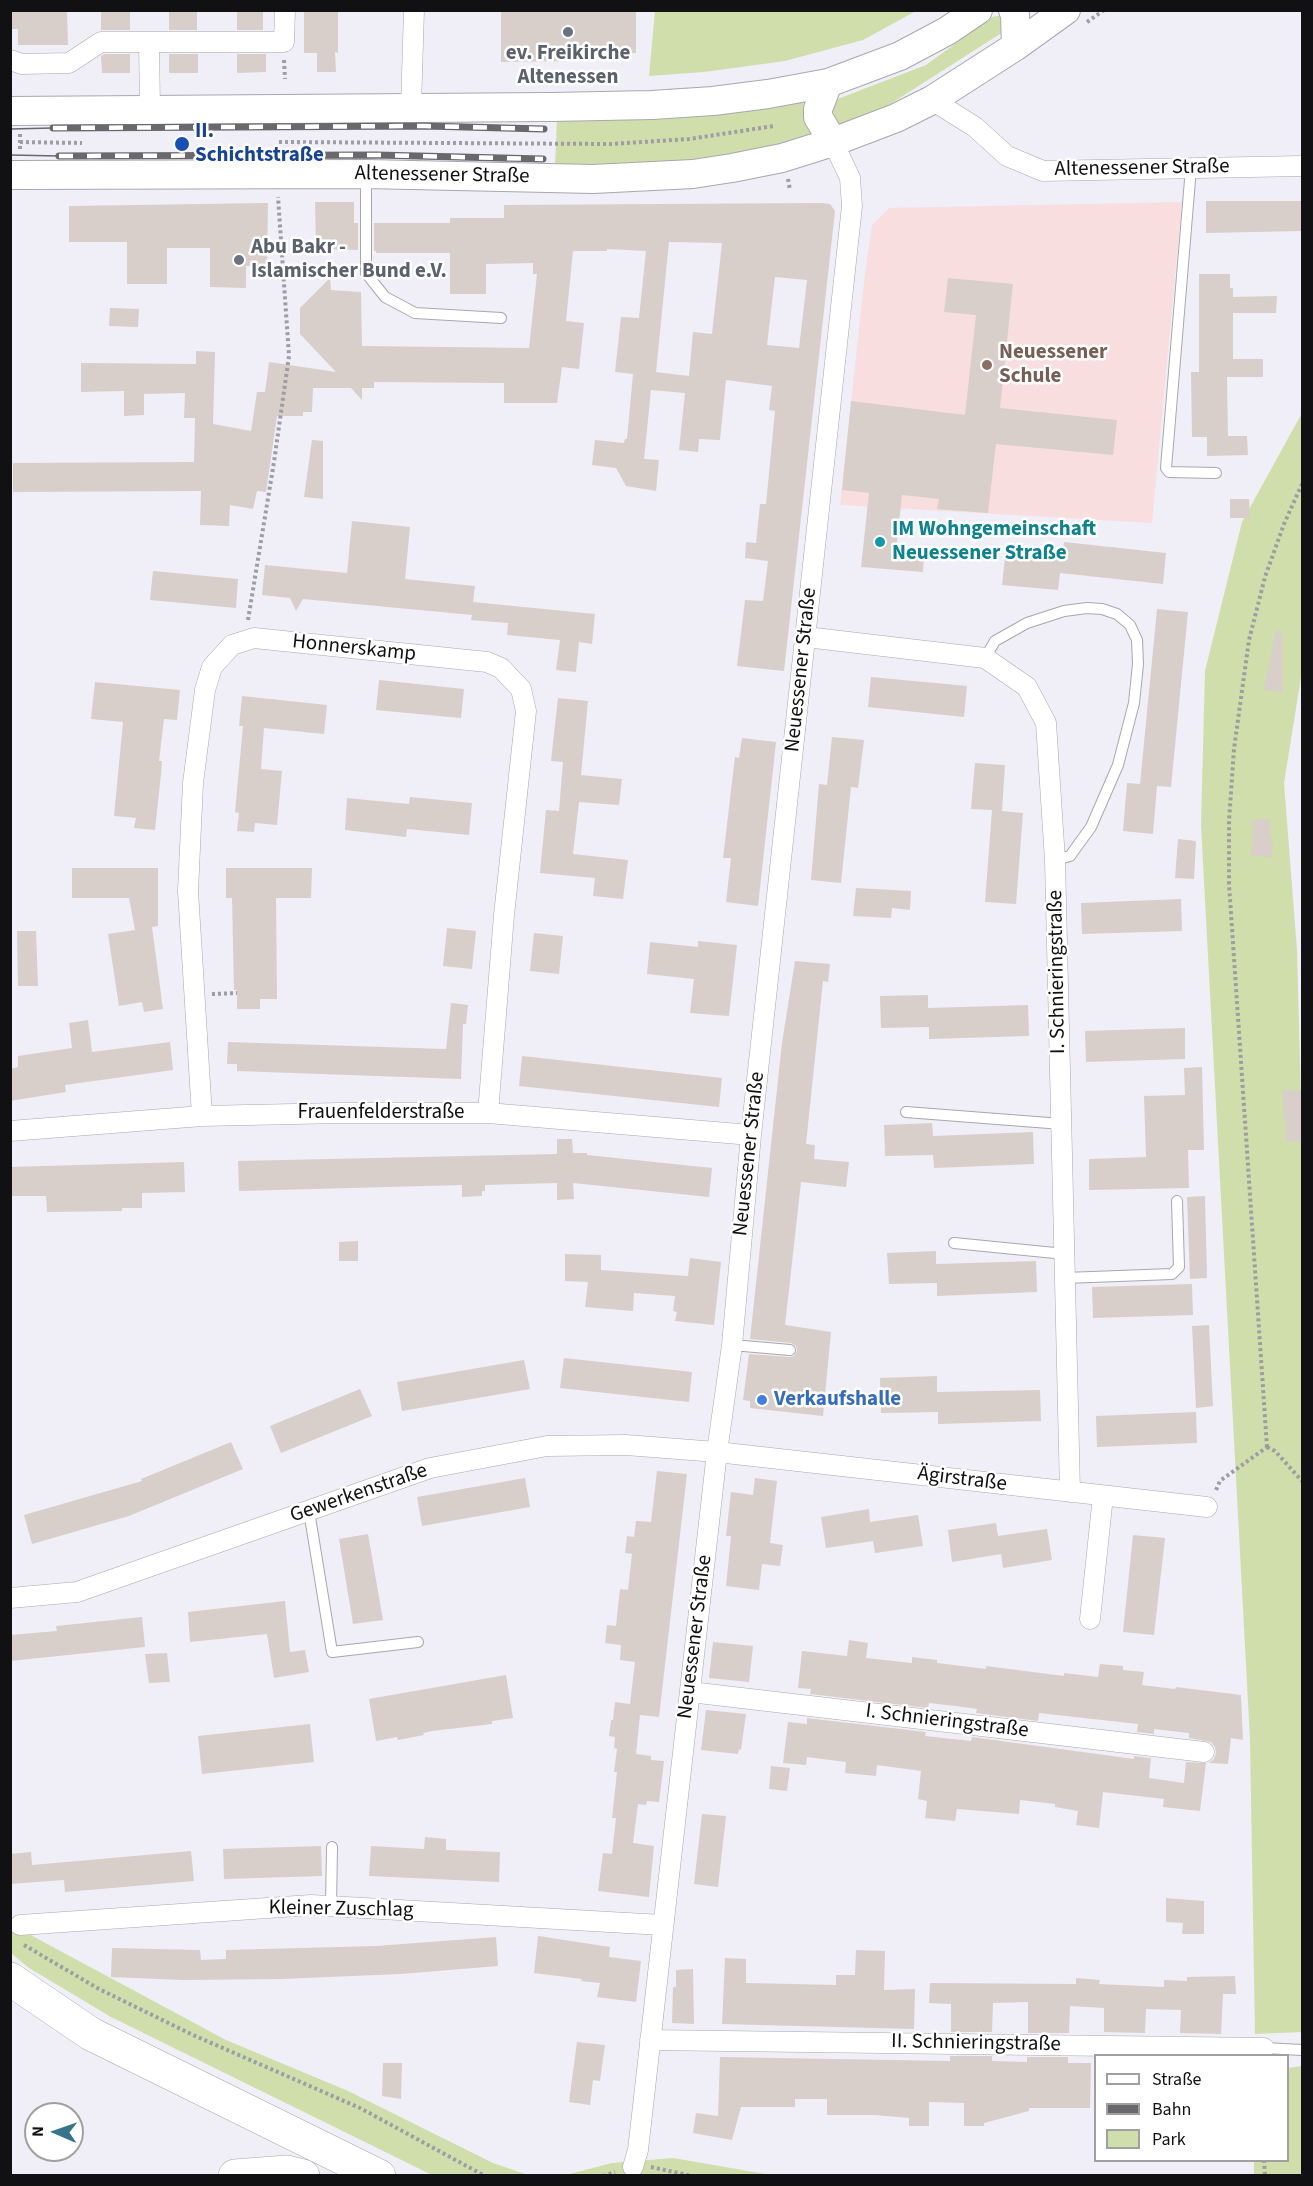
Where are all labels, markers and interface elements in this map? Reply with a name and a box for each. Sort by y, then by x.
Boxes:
marker: ev. Freikirche Altenessen [561,25,575,39]
place label: ev. Freikirche Altenessen [506,41,630,91]
place label: II. Schichtstraße [195,119,324,169]
marker: II. Schichtstraße [173,135,191,153]
street label: Altenessener Straße [1054,155,1230,183]
street label: Altenessener Straße [354,162,530,190]
place label: Abu Bakr - Islamischer Bund e.V. [251,235,447,285]
marker: Abu Bakr - Islamischer Bund e.V. [232,253,246,267]
place label: Neuessener Schule [999,340,1107,390]
marker: Neuessener Schule [980,358,994,372]
place label: IM Wohngemeinschaft Neuessener Straße [892,517,1096,567]
marker: IM Wohngemeinschaft Neuessener Straße [873,535,887,549]
street label: Neuessener Straße [781,587,823,753]
street label: Honnerskamp [291,630,417,668]
street label: I. Schnieringstraße [1044,890,1072,1054]
street label: Neuessener Straße [729,1071,771,1237]
street label: Frauenfelderstraße [298,1100,464,1126]
place label: Verkaufshalle [774,1387,901,1413]
marker: Verkaufshalle [755,1393,769,1407]
street label: Gewerkenstraße [287,1459,431,1529]
street label: Ägirstraße [916,1462,1008,1498]
street label: Neuessener Straße [673,1554,719,1720]
street label: I. Schnieringstraße [864,1699,1030,1745]
street label: Kleiner Zuschlag [268,1896,414,1924]
street label: II. Schnieringstraße [891,2030,1061,2058]
legend [1094,2054,1289,2162]
text: Straße [1152,2067,1201,2092]
text: Bahn [1152,2097,1191,2122]
north arrow [24,2102,84,2162]
text: N [27,2126,49,2137]
text: Park [1152,2127,1186,2152]

